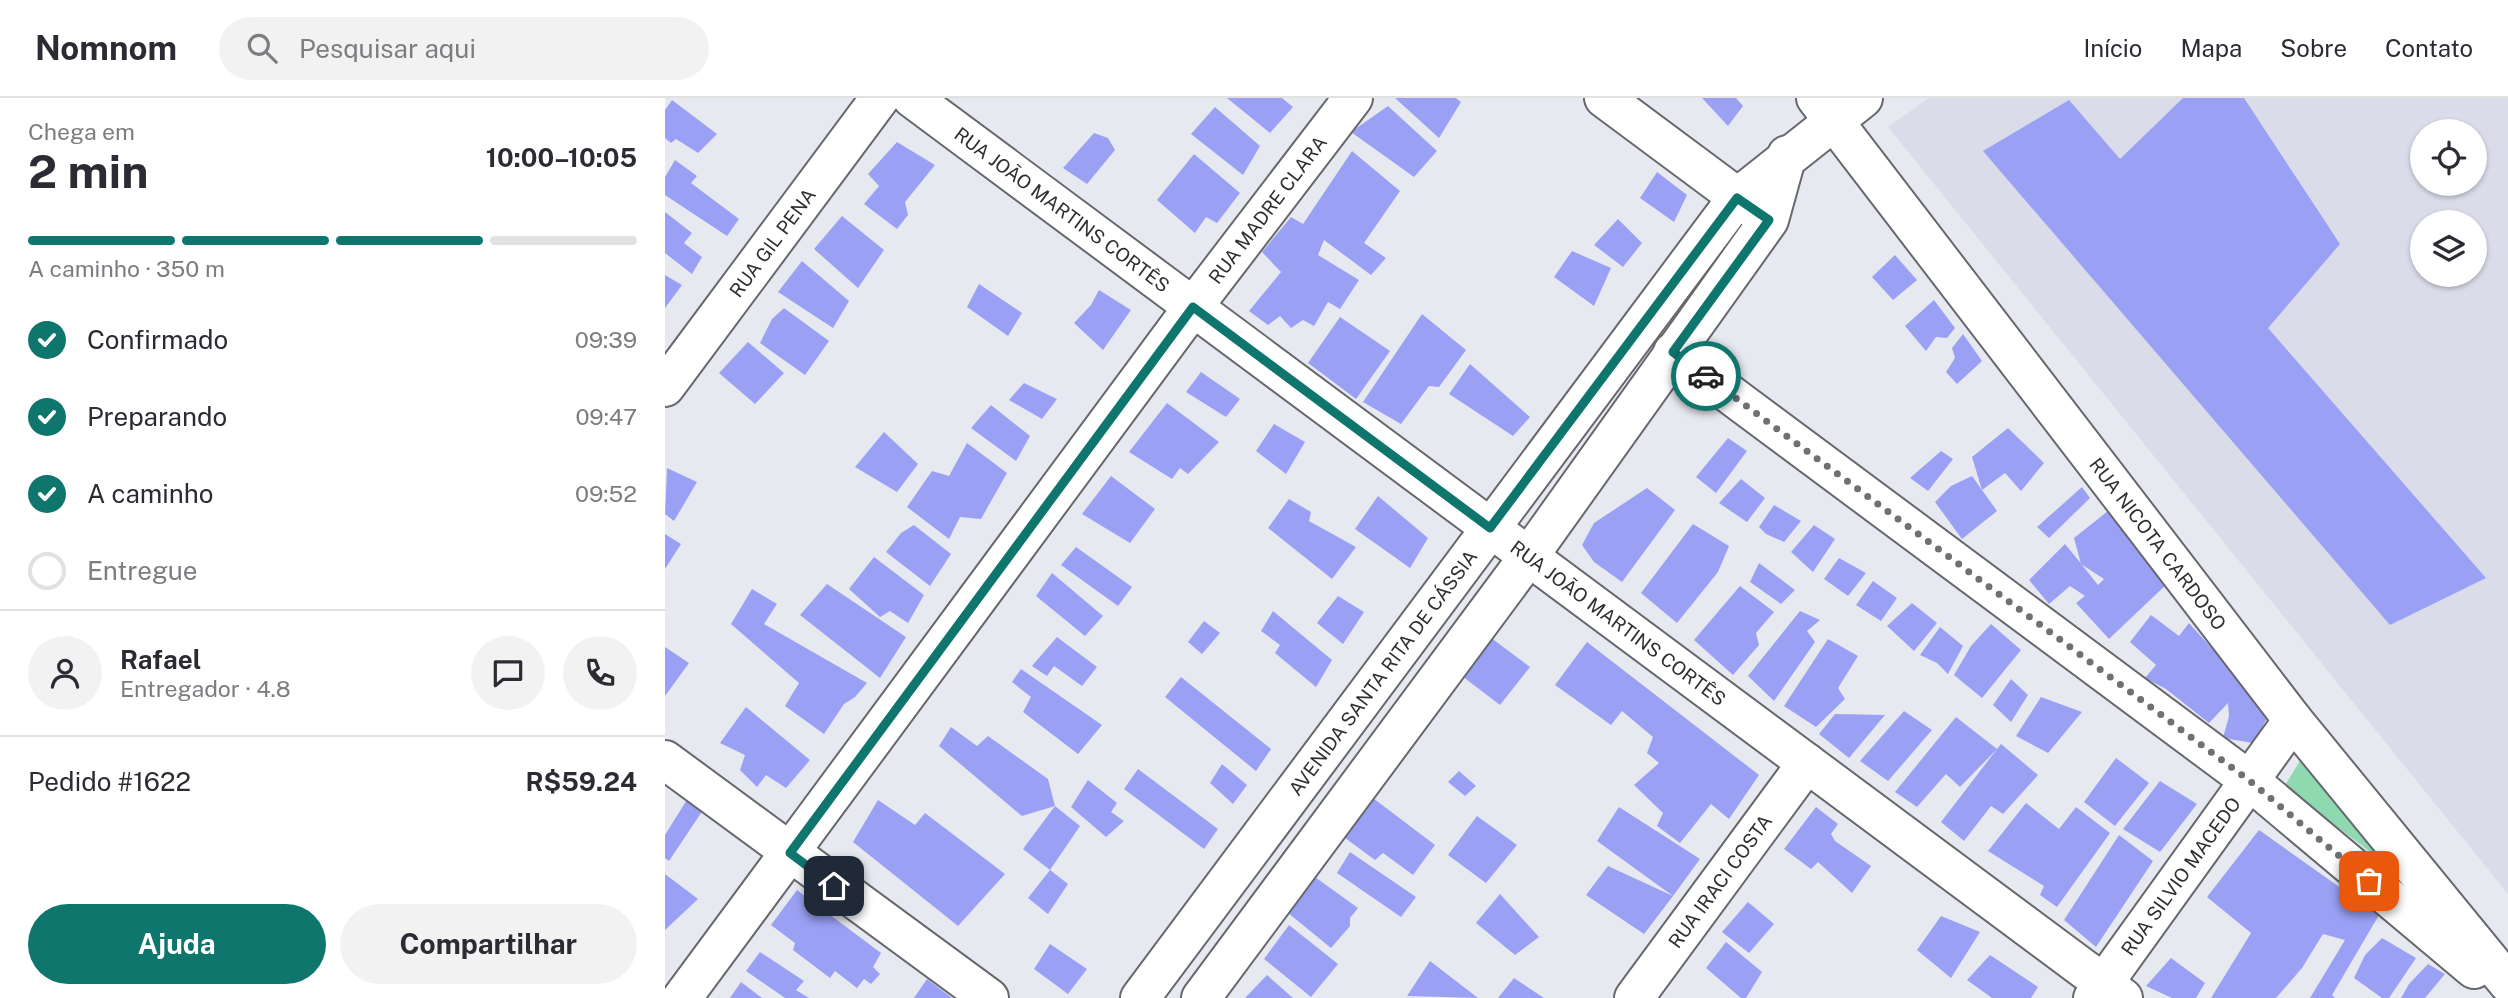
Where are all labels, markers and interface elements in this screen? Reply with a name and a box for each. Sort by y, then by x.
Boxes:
search box [219,17,709,80]
text: Nomnom [35,29,177,67]
icon: search [243,29,281,67]
text: Pesquisar aqui [299,33,476,64]
text: Início [2084,34,2142,62]
text: Mapa [2180,34,2242,62]
text: Sobre [2280,34,2347,62]
text: Contato [2385,34,2473,62]
text: Chega em [28,118,135,145]
map controls [2410,119,2487,287]
button: locate [2410,119,2487,196]
street label: RUA JOÃO MARTINS CORTÊS [950,122,1174,297]
street label: RUA MADRE CLARA [1204,131,1331,288]
text: 10:00–10:05 [486,142,637,173]
text: 2 min [28,144,148,198]
street label: RUA GIL PENA [725,184,820,301]
button: layers [2410,210,2487,287]
text: A caminho · 350 m [28,255,225,282]
icon: check [28,321,66,359]
text: Confirmado [87,324,228,355]
text: 09:39 [575,326,637,353]
courier [1671,341,1741,411]
icon: car [1687,357,1725,395]
icon: check [28,398,66,436]
text: Preparando [87,401,227,432]
text: 09:47 [575,403,637,430]
street label: RUA NICOTA CARDOSO [2085,454,2231,634]
icon: check [28,475,66,513]
text: A caminho [87,478,214,509]
text: 09:52 [575,480,637,507]
street label: RUA JOÃO MARTINS CORTÊS [1506,536,1730,710]
street label: AVENIDA SANTA RITA DE CÁSSIA [1284,546,1482,800]
text: Entregue [87,555,198,586]
button: person [28,636,102,710]
button: chat [471,636,545,710]
button: phone [563,636,637,710]
text: Rafael [120,644,201,675]
text: Entregador · 4.8 [120,675,291,702]
text: Pedido #1622 [28,766,191,797]
text: R$59.24 [525,766,637,797]
street label: RUA SILVIO MACEDO [2116,793,2245,960]
street label: RUA IRACI COSTA [1664,810,1776,952]
pin [2339,851,2399,911]
pin [804,856,864,916]
icon: bag [2350,862,2388,900]
icon: home [815,867,853,905]
button: Ajuda [28,904,326,984]
button: Compartilhar [340,904,637,984]

